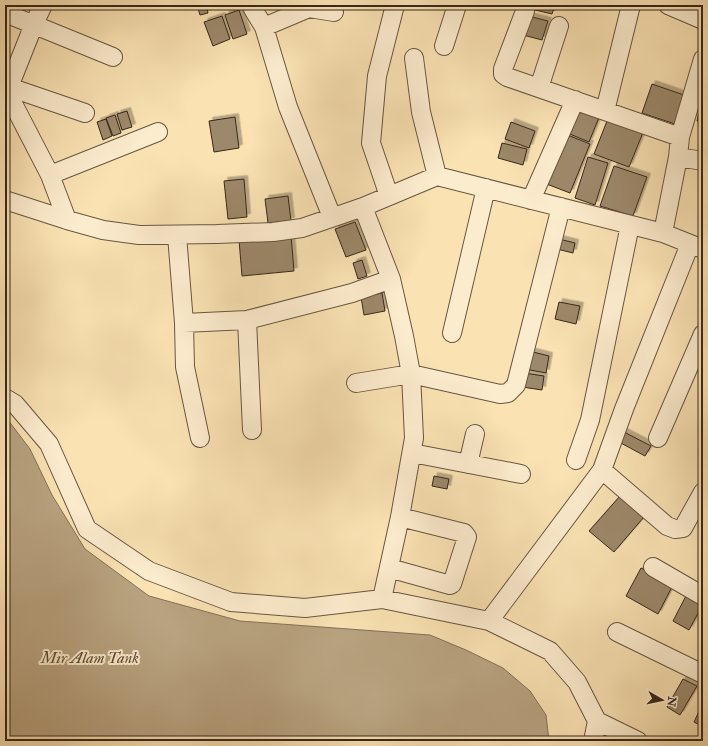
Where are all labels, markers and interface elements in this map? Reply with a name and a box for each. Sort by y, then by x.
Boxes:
water label: Mir Alam Tank [40,648,139,668]
north arrow [642,680,682,720]
text: N [664,695,679,708]

